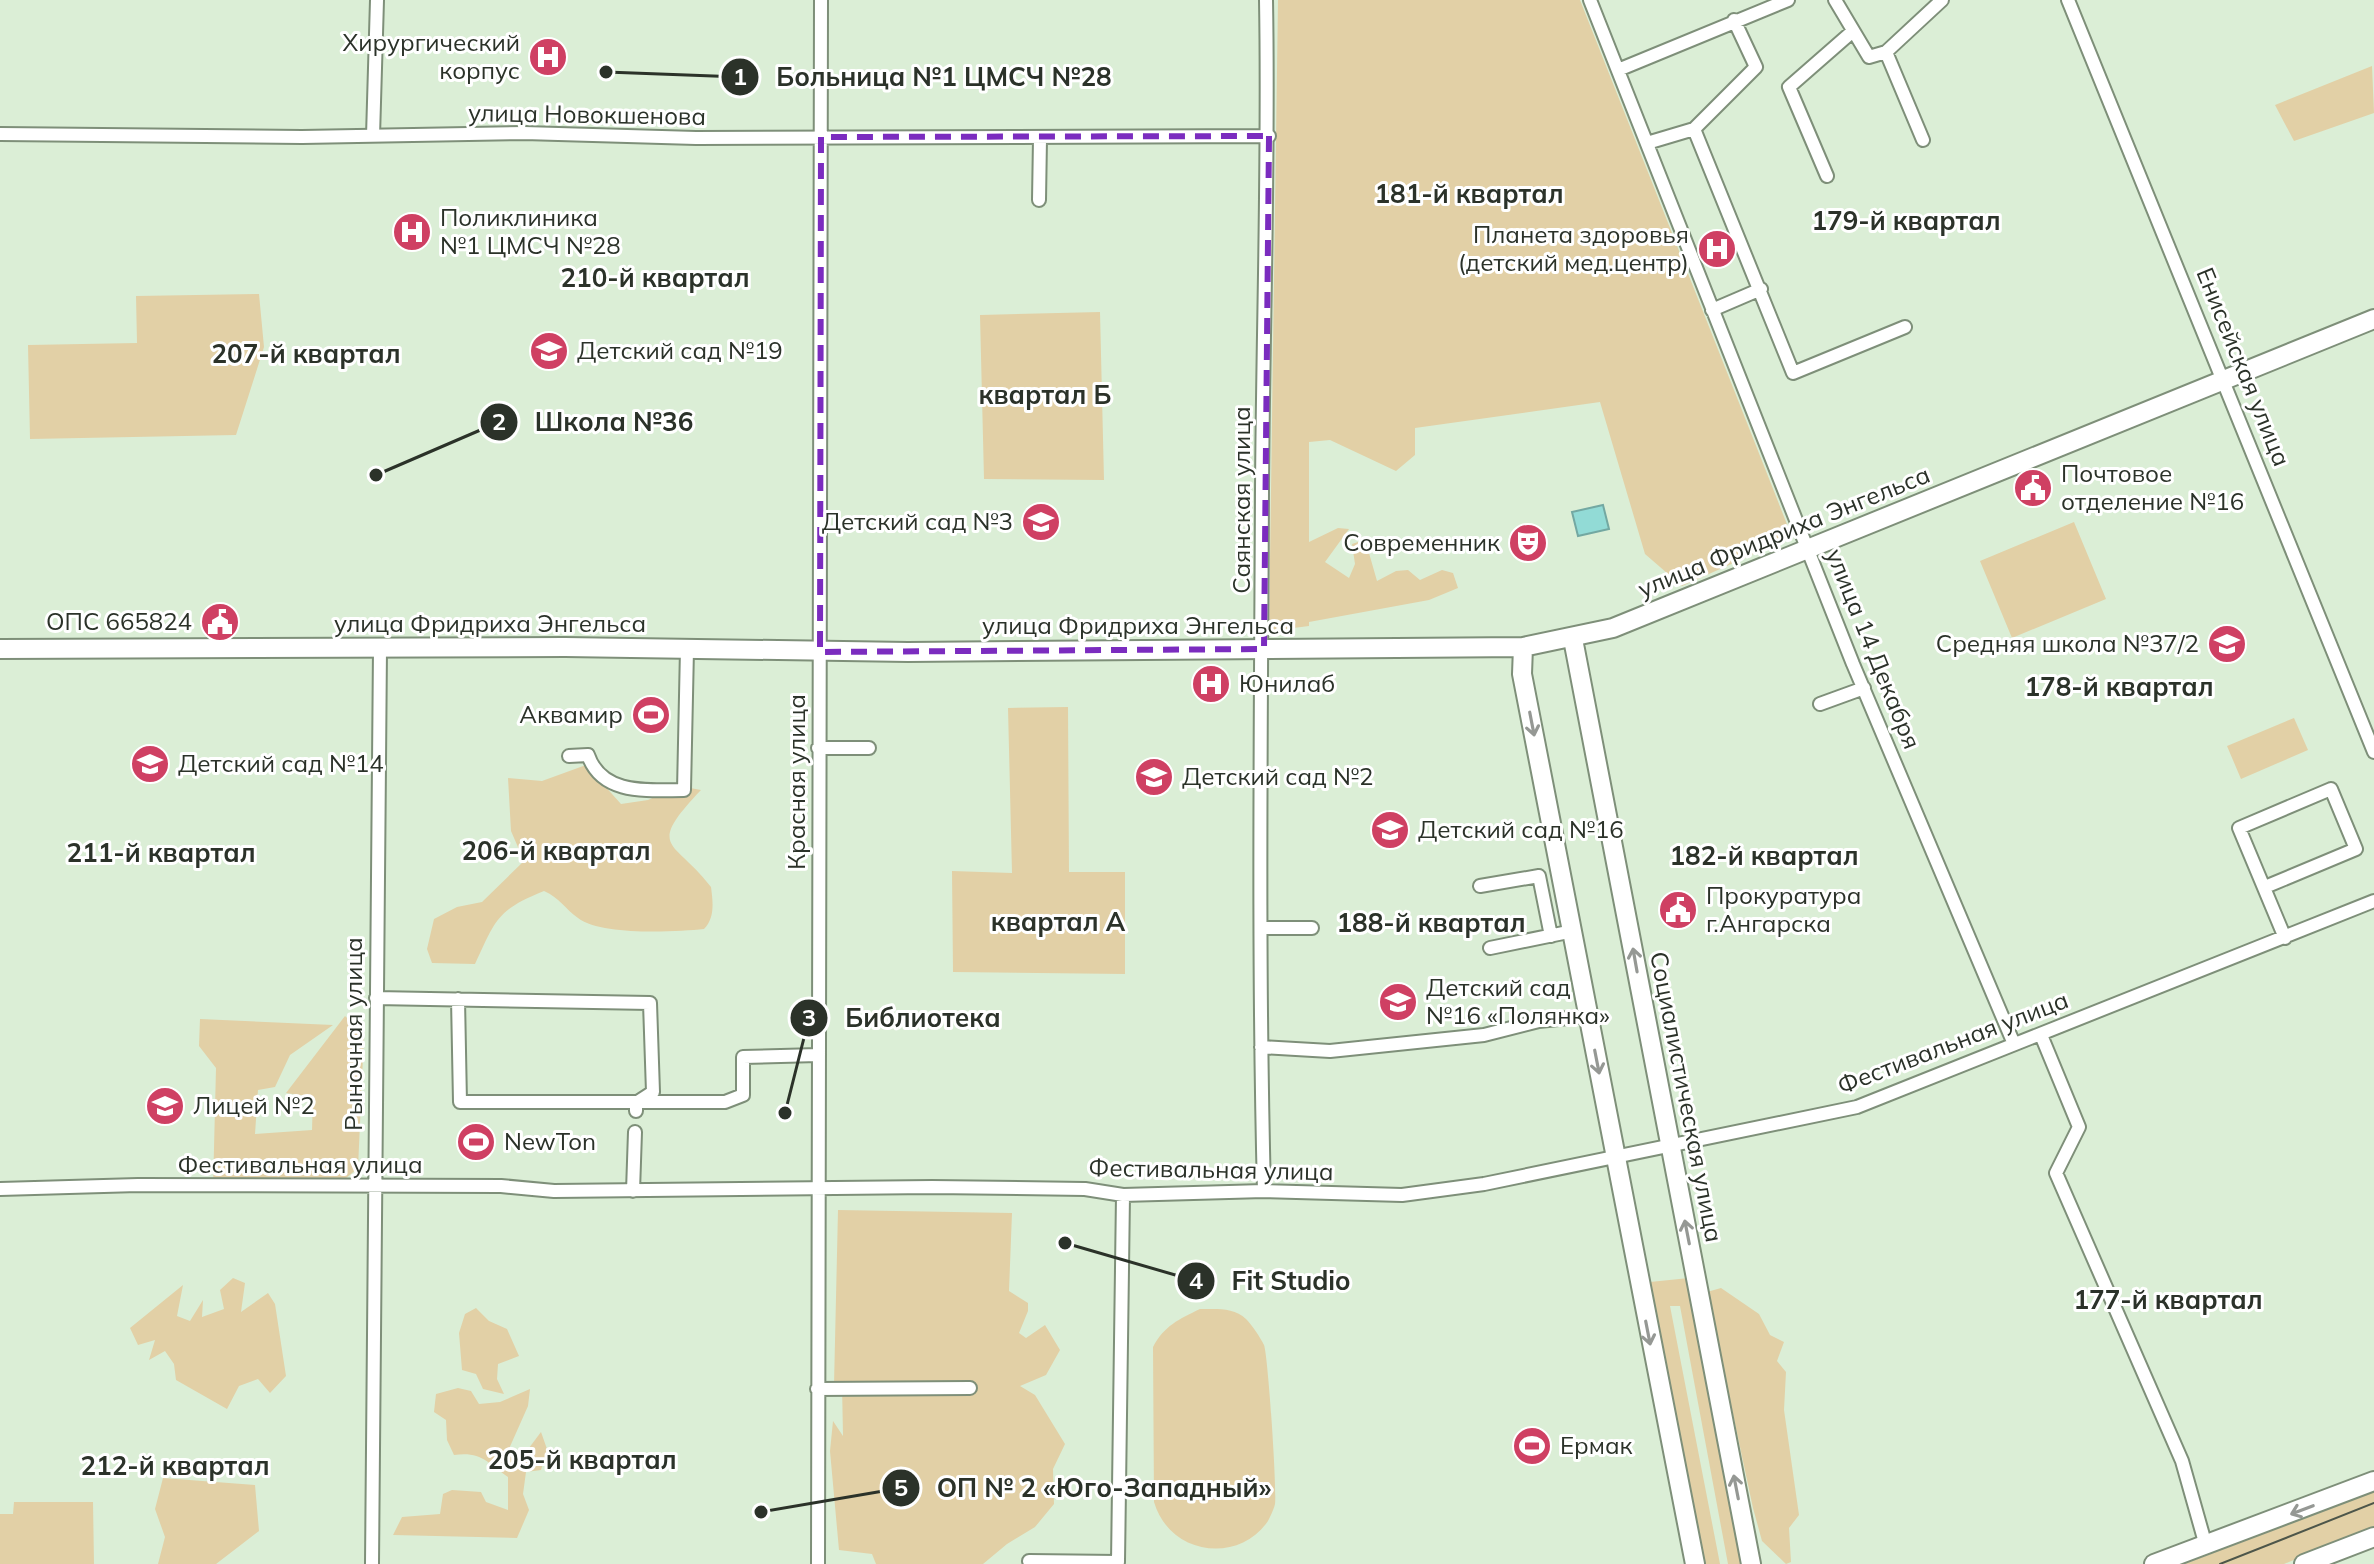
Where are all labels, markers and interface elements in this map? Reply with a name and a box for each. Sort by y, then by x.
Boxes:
place label: Хирургический корпус [343,27,520,85]
hospital icon: Хирургический корпус [527,36,569,78]
callout: Больница №1 ЦМСЧ №28 [720,52,1127,102]
text: Больница №1 ЦМСЧ №28 [776,60,1112,93]
text: 1 [733,61,747,91]
street label: улица Новокшенова [468,97,706,131]
district label: 181-й квартал [1374,177,1564,210]
place label: Поликлиника №1 ЦМСЧ №28 [440,202,621,260]
district label: 179-й квартал [1811,204,2001,237]
hospital icon: Поликлиника №1 ЦМСЧ №28 [391,211,433,253]
place label: Планета здоровья (детский мед.центр) [1458,219,1689,277]
hospital icon: Планета здоровья (детский мед.центр) [1696,228,1738,270]
district label: 210-й квартал [560,261,750,294]
street label: Енисейская улица [2190,263,2297,470]
school or university icon: Детский сад №19 [528,330,570,372]
place label: Детский сад №19 [577,335,783,365]
district label: 207-й квартал [211,337,401,370]
district label: квартал Б [979,378,1111,411]
callout: Школа №36 [479,397,709,447]
text: Школа №36 [535,405,693,438]
text: 2 [492,406,506,436]
street label: Саянская улица [1226,406,1256,594]
place label: Почтовое отделение №16 [2061,458,2244,516]
street label: улица Фридриха Энгельса [1633,459,1934,603]
public building icon: Почтовое отделение №16 [2012,467,2054,509]
school or university icon: Детский сад №3 [1020,501,1062,543]
place label: Детский сад №3 [822,506,1013,536]
theatre icon: Современник [1507,522,1549,564]
place label: Современник [1343,527,1500,557]
street label: улица 14 Декабря [1820,544,1928,753]
public building icon: ОПС 665824 [199,601,241,643]
place label: ОПС 665824 [46,606,192,636]
street label: улица Фридриха Энгельса [334,608,646,638]
street label: улица Фридриха Энгельса [982,610,1294,640]
school or university icon: Средняя школа №37/2 [2206,623,2248,665]
place label: Средняя школа №37/2 [1936,628,2199,658]
hospital icon: Юнилаб [1190,663,1232,705]
place label: Юнилаб [1239,668,1335,698]
district label: 178-й квартал [2024,670,2214,703]
sports icon: Аквамир [630,694,672,736]
street label: Красная улица [781,694,811,870]
place label: Аквамир [519,699,623,729]
one-way arrow [1525,711,1540,737]
school or university icon: Детский сад №14 [129,743,171,785]
place label: Детский сад №14 [178,748,384,778]
school or university icon: Детский сад №2 [1133,756,1175,798]
place label: Детский сад №2 [1182,761,1373,791]
school or university icon: Детский сад №16 [1369,809,1411,851]
place label: Детский сад №16 [1418,814,1624,844]
district label: 206-й квартал [461,834,651,867]
district label: 211-й квартал [66,836,256,869]
district label: 182-й квартал [1669,839,1859,872]
place label: Прокуратура г.Ангарска [1706,880,1861,938]
public building icon: Прокуратура г.Ангарска [1657,889,1699,931]
district label: квартал А [991,905,1126,938]
district label: 188-й квартал [1336,906,1526,939]
street label: Рыночная улица [338,937,368,1131]
one-way arrow [1626,947,1641,973]
street label: Социалистическая улица [1644,949,1730,1245]
place label: Детский сад №16 «Полянка» [1426,972,1610,1030]
school or university icon: Детский сад №16 «Полянка» [1377,981,1419,1023]
street label: Фестивальная улица [1833,984,2072,1100]
callout: Библиотека [789,993,1016,1043]
text: Библиотека [845,1001,1001,1034]
text: 3 [802,1002,816,1032]
one-way arrow [1590,1049,1605,1074]
school or university icon: Лицей №2 [144,1085,186,1127]
place label: Лицей №2 [193,1090,315,1120]
sports icon: NewTon [455,1121,497,1163]
place label: NewTon [504,1126,596,1156]
street label: Фестивальная улица [177,1149,423,1179]
street label: Фестивальная улица [1088,1152,1334,1186]
one-way arrow [1678,1220,1693,1245]
callout: Fit Studio [1176,1256,1367,1306]
text: Fit Studio [1232,1264,1350,1297]
text: 4 [1189,1265,1203,1295]
district label: 177-й квартал [2073,1283,2263,1316]
one-way arrow [1641,1320,1656,1345]
sports icon: Ермак [1511,1425,1553,1467]
place label: Ермак [1560,1430,1633,1460]
district label: 205-й квартал [487,1443,677,1476]
district label: 212-й квартал [80,1449,270,1482]
callout: ОП № 2 «Юго-Западный» [881,1463,1288,1513]
text: ОП № 2 «Юго-Западный» [937,1471,1271,1504]
text: 5 [894,1472,908,1502]
one-way arrow [1727,1475,1742,1501]
one-way arrow [2290,1504,2315,1518]

